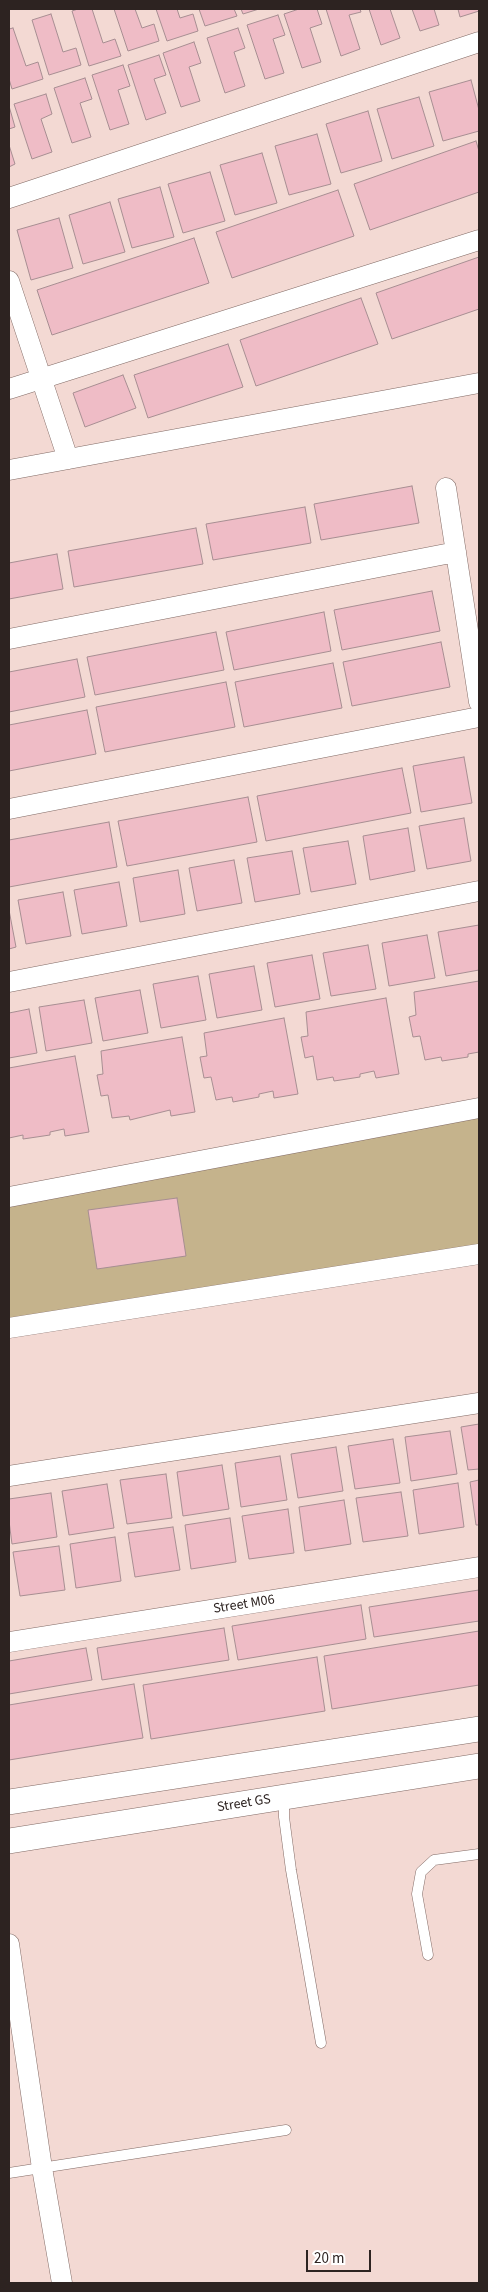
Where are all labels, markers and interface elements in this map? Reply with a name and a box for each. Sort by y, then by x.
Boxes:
street label: Street M06 [212,1592,276,1618]
street label: Street GS [216,1791,272,1817]
scale bar [308,2240,373,2272]
text: 20 m [314,2248,344,2269]

